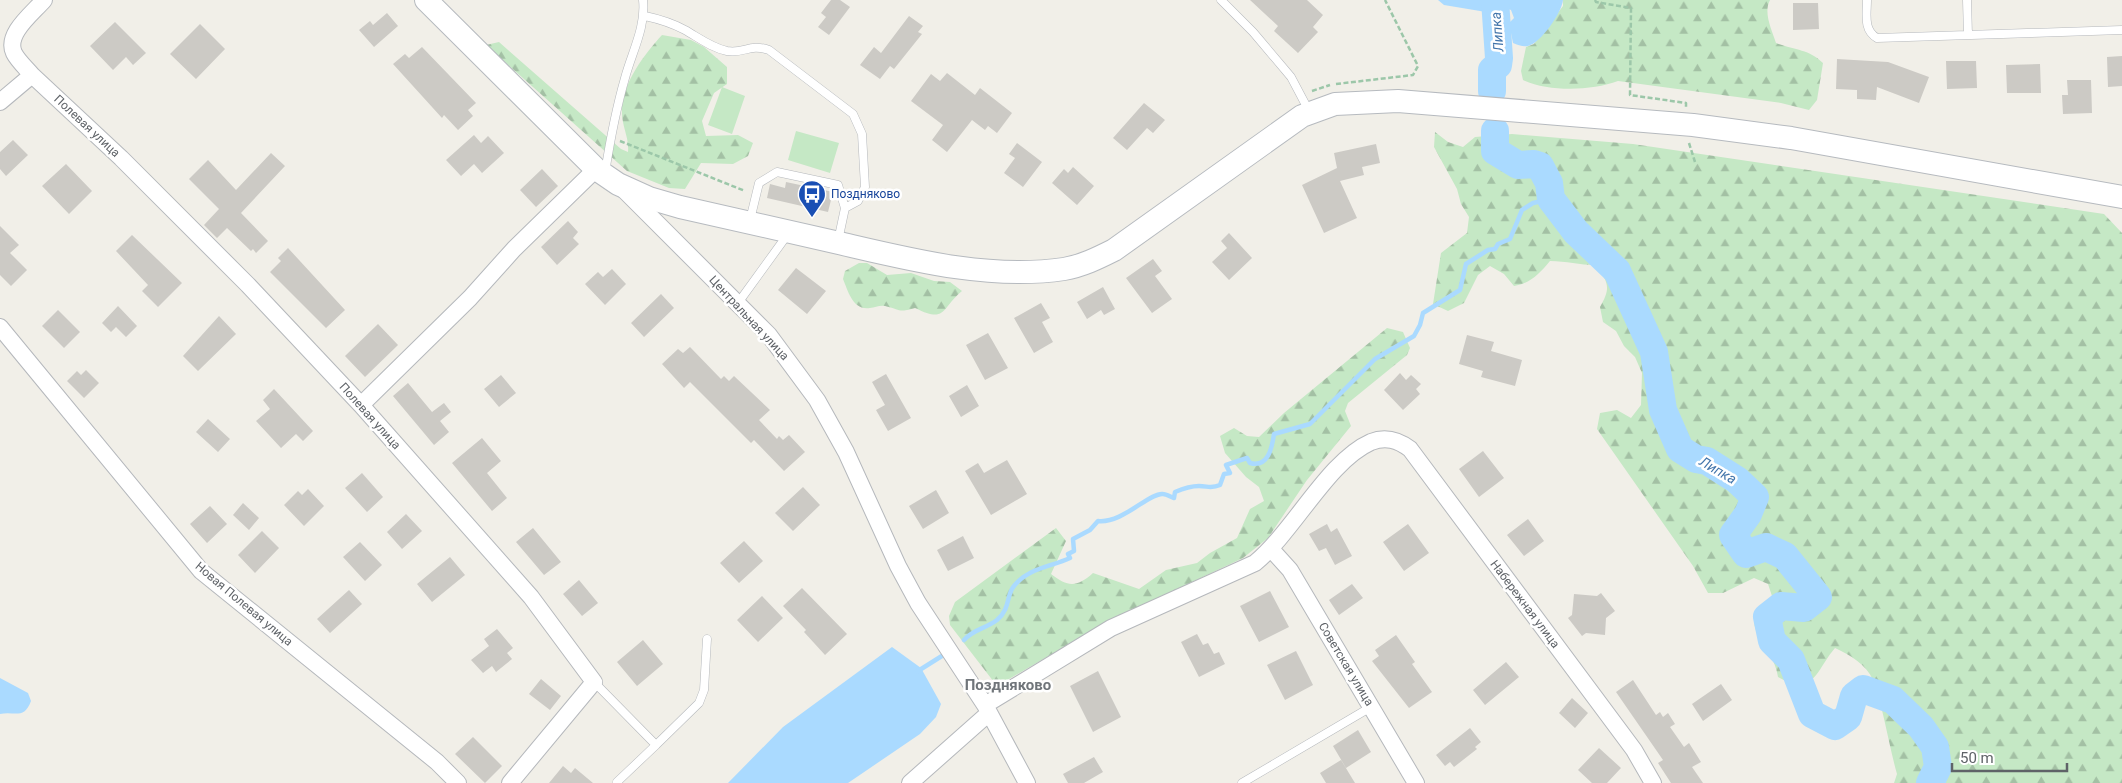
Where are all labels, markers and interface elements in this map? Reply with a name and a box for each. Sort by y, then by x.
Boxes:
water label: Липка [1488,11,1506,54]
street label: Полевая улица [51,92,123,160]
bus stop icon: Поздняково [797,179,827,218]
place label: Поздняково [831,187,900,201]
street label: Центральная улица [706,273,792,363]
street label: Полевая улица [337,380,403,452]
water label: Липка [1696,453,1739,487]
street label: Набережная улица [1487,557,1563,651]
street label: Новая Полевая улица [192,559,296,649]
street label: Советская улица [1316,620,1376,708]
district label: Поздняково [965,676,1051,694]
scale bar [1952,740,2067,772]
text: 50 m [1960,749,1994,767]

